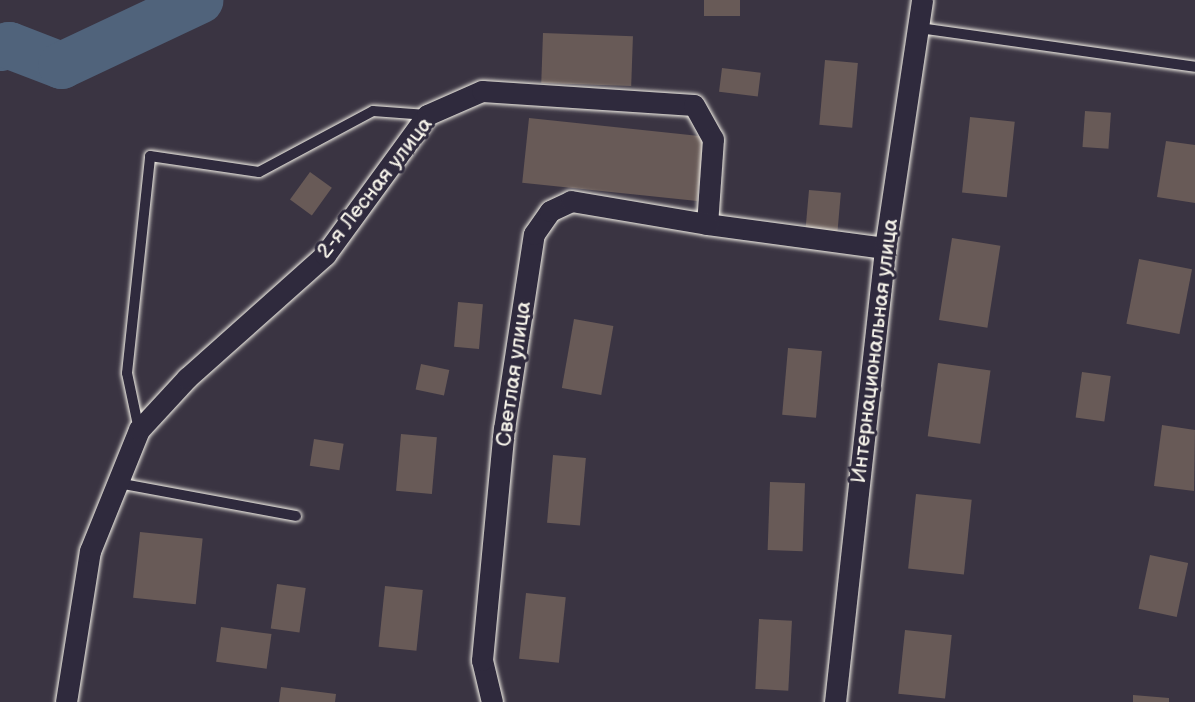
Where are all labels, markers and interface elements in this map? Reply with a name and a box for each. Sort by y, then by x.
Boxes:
street label: 2-я Лесная улица [312,112,438,264]
street label: Интернациональная улица [846,217,904,485]
street label: Светлая улица [491,300,537,448]

